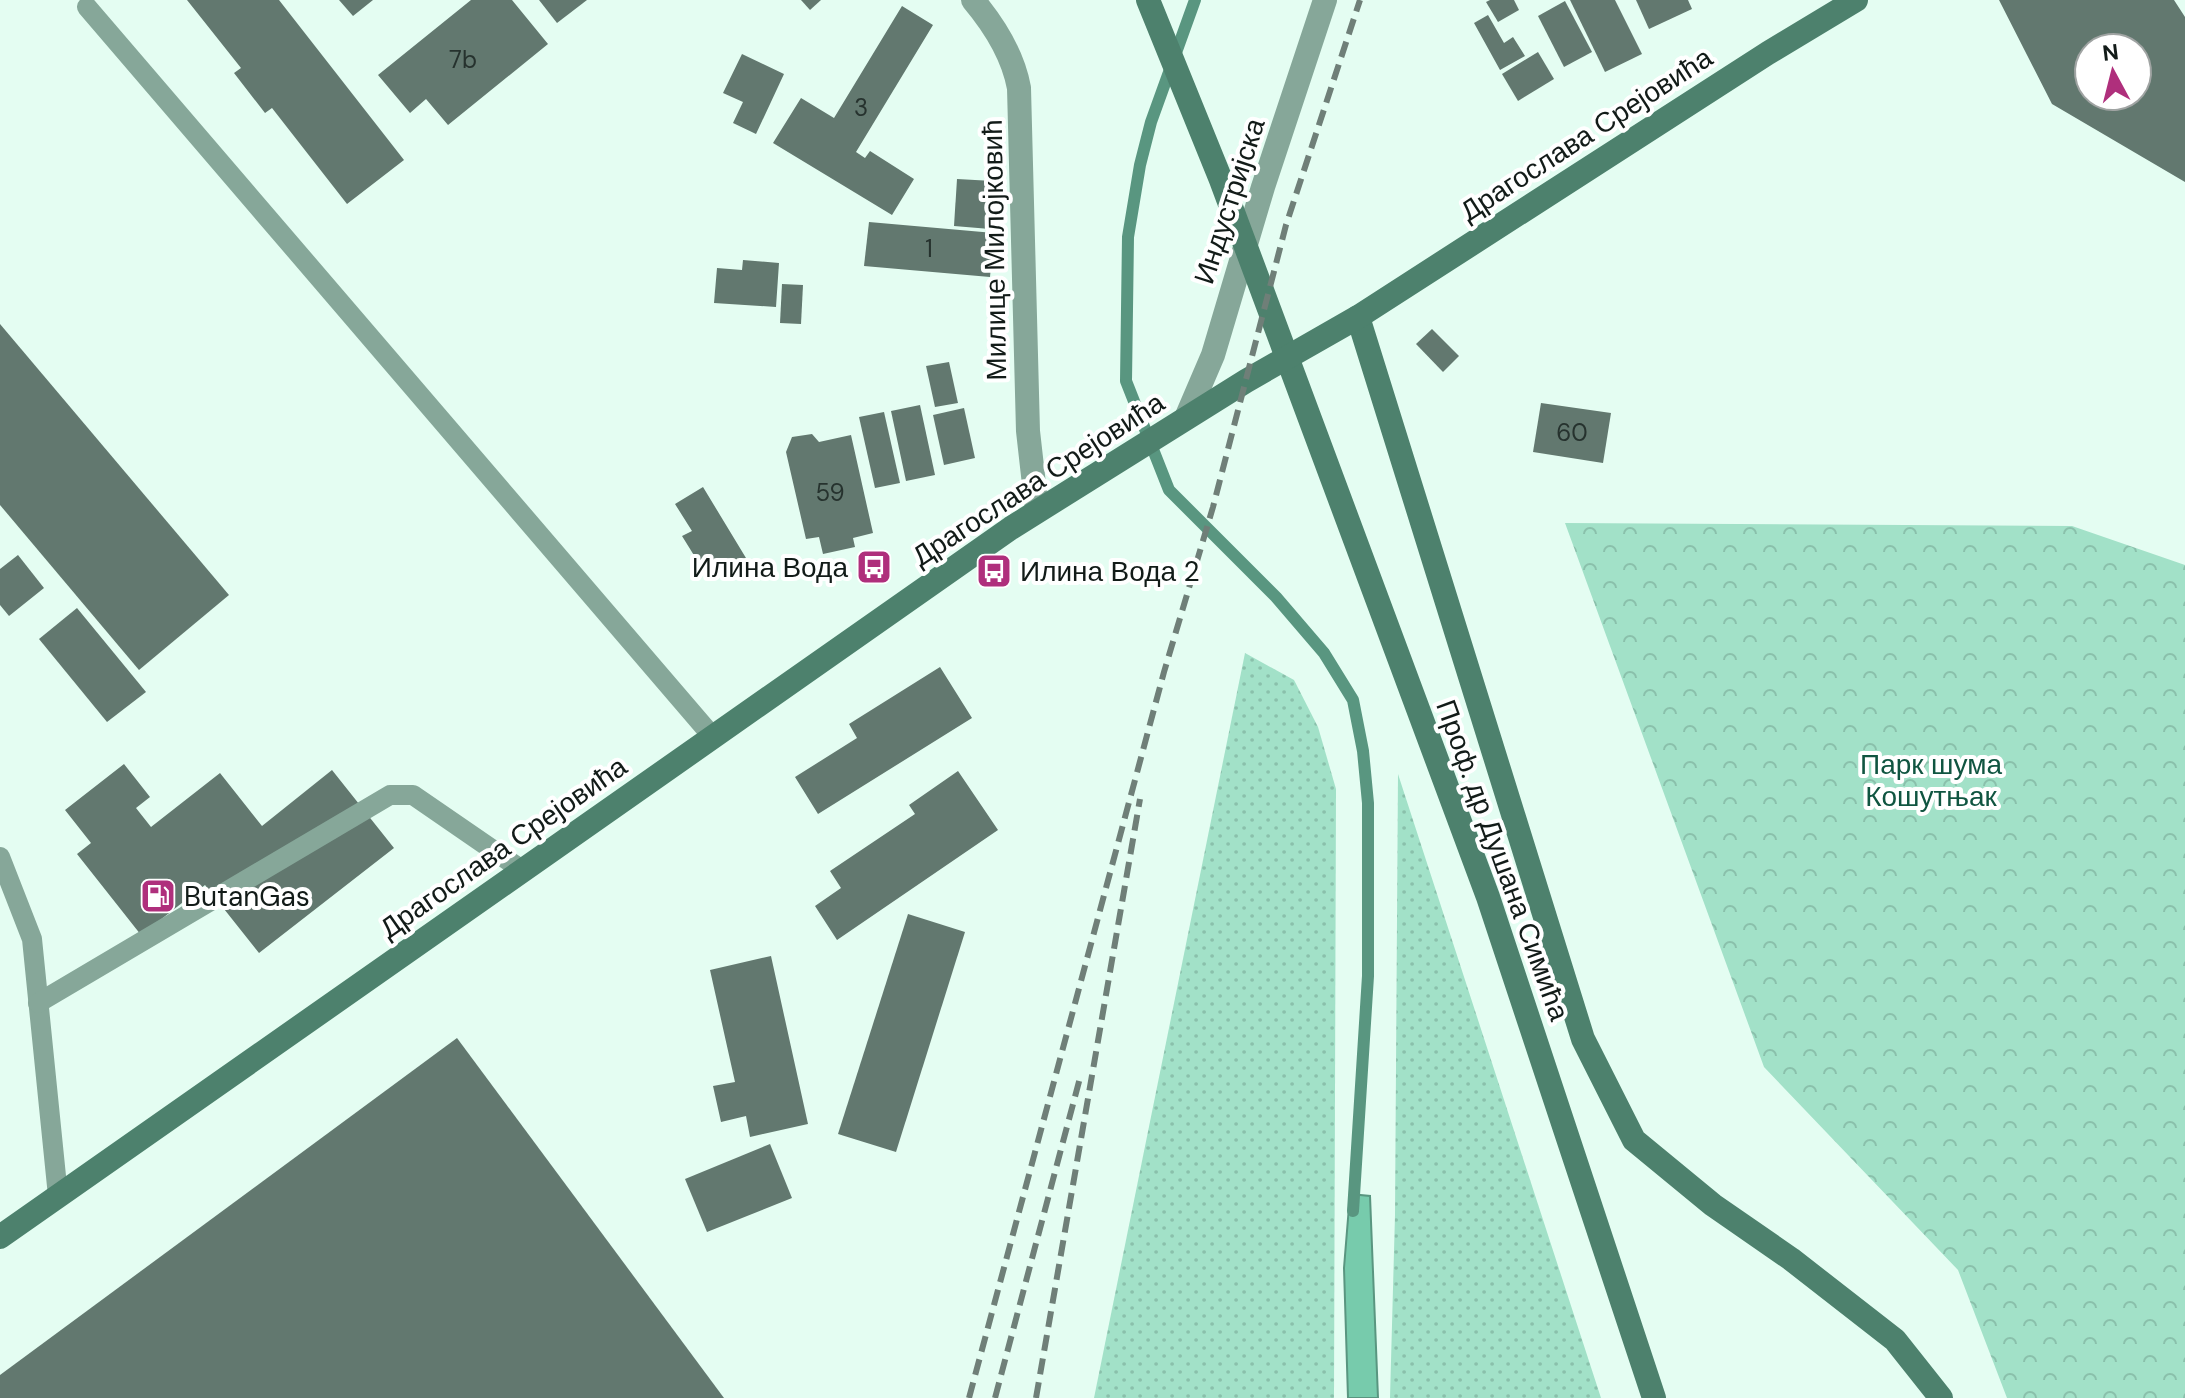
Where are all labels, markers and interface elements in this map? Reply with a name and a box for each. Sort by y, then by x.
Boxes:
north arrow [2073,32,2153,112]
text: N [2101,37,2120,68]
street label: Драгослава Срејовића [1453,39,1720,230]
house number: 7b [449,44,477,75]
house number: 3 [854,92,868,123]
street label: Индустријска [1185,113,1274,289]
street label: Милице Милојковић [974,119,1015,381]
house number: 1 [925,233,933,264]
street label: Драгослава Срејовића [905,384,1172,575]
house number: 60 [1556,417,1588,448]
house number: 59 [815,477,845,508]
bus stop icon: Илина Вода [855,548,893,586]
place label: Илина Вода [692,549,848,586]
bus stop icon: Илина Вода 2 [975,552,1013,590]
place label: Илина Вода 2 [1020,553,1200,590]
street label: Проф. др Душана Симића [1427,695,1578,1026]
park label: Парк шума Кошутњак [1860,746,2002,815]
street label: Драгослава Срејовића [372,748,634,947]
fuel station icon: ButanGas [139,877,177,915]
place label: ButanGas [184,878,310,915]

